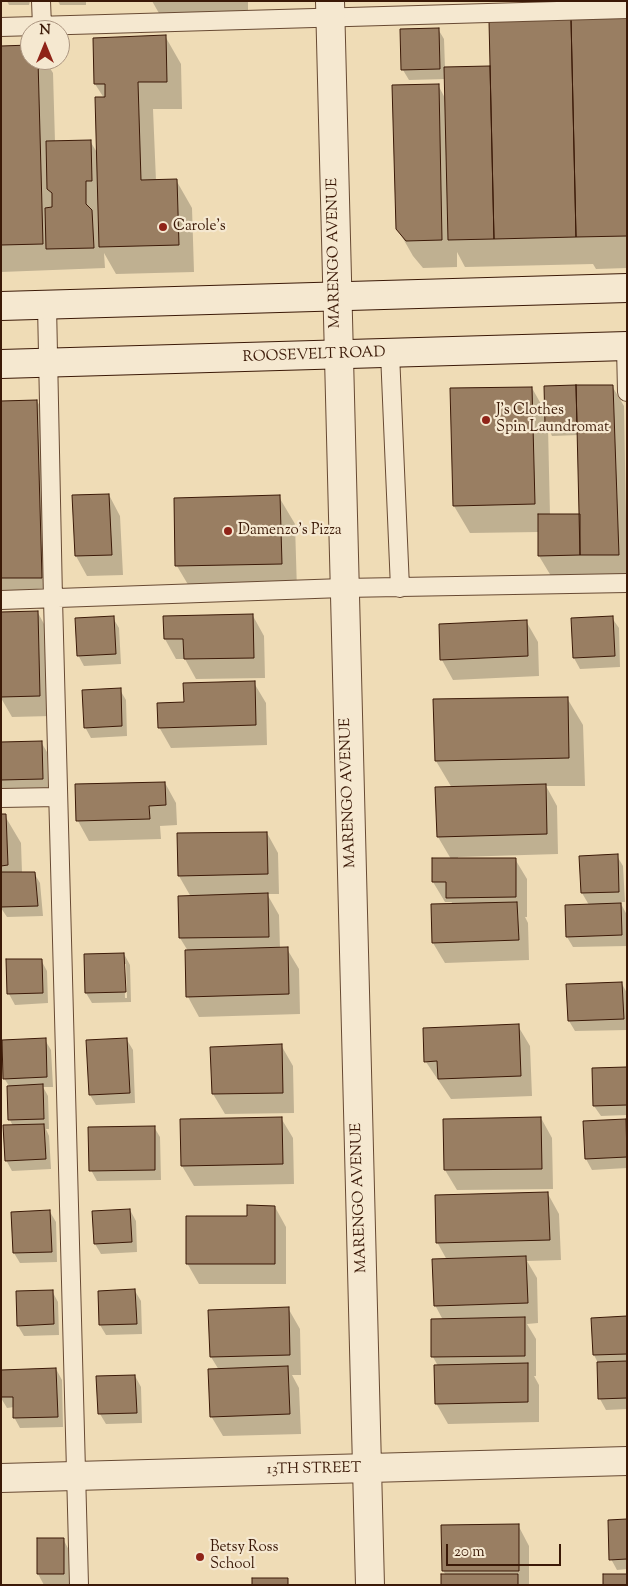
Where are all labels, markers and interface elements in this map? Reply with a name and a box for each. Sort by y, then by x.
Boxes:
north arrow [20,20,70,70]
text: N [39,21,51,41]
street label: MARENGO AVENUE [325,178,345,328]
place label: Carole's [173,218,226,236]
marker: Carole's [157,221,169,233]
street label: ROOSEVELT ROAD [242,345,386,367]
place label: J's Clothes Spin Laundromat [496,402,609,437]
marker: J's Clothes Spin Laundromat [480,414,492,426]
place label: Damenzo's Pizza [238,522,342,540]
marker: Damenzo's Pizza [222,525,234,537]
street label: MARENGO AVENUE [337,717,361,869]
street label: MARENGO AVENUE [348,1122,372,1274]
street label: 13TH STREET [267,1460,361,1480]
scale bar [448,1534,563,1566]
place label: Betsy Ross School [210,1539,278,1574]
text: 20 m [454,1542,485,1563]
marker: Betsy Ross School [194,1551,206,1563]

